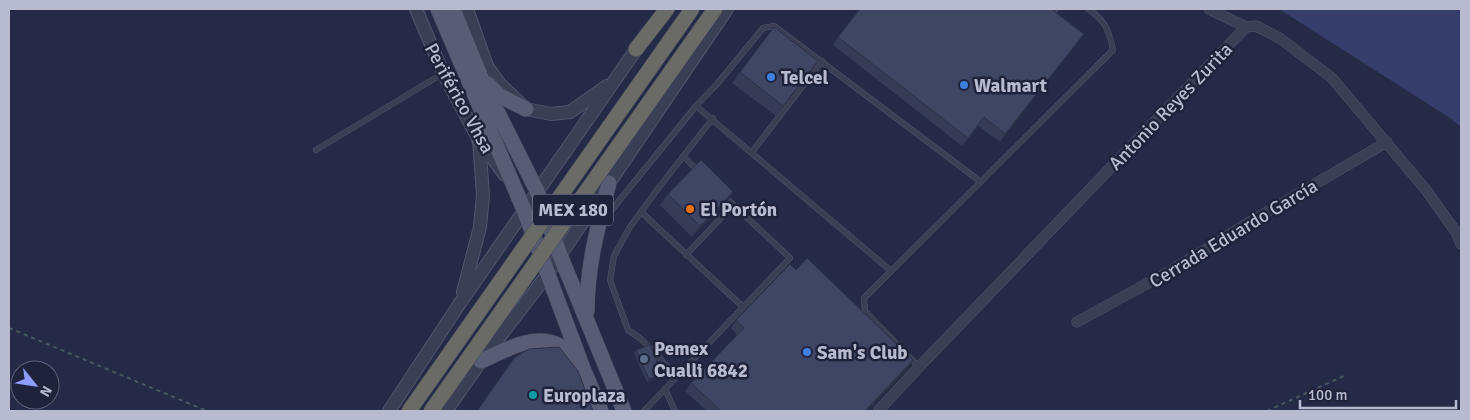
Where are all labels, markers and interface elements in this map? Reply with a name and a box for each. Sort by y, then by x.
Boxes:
street label: Antonio Reyes Zurita [1104,38,1238,176]
street label: Periférico Vhsa [419,39,499,158]
place label: Telcel [781,66,829,90]
marker: Telcel [765,71,777,83]
place label: Walmart [974,74,1047,98]
marker: Walmart [958,79,970,91]
street label: Cerrada Eduardo García [1145,174,1322,294]
road number: MEX 180 [533,194,613,226]
place label: El Portón [700,198,777,222]
marker: El Portón [684,203,696,215]
place label: Pemex Cualli 6842 [654,337,748,383]
place label: Sam's Club [817,341,908,365]
marker: Sam's Club [801,346,813,358]
marker: Pemex Cualli 6842 [638,353,650,365]
north arrow [10,360,60,410]
scale bar [1300,378,1456,410]
text: N [36,383,56,400]
place label: Europlaza [543,384,626,408]
text: 100 m [1308,386,1348,404]
marker: Europlaza [527,389,539,401]

